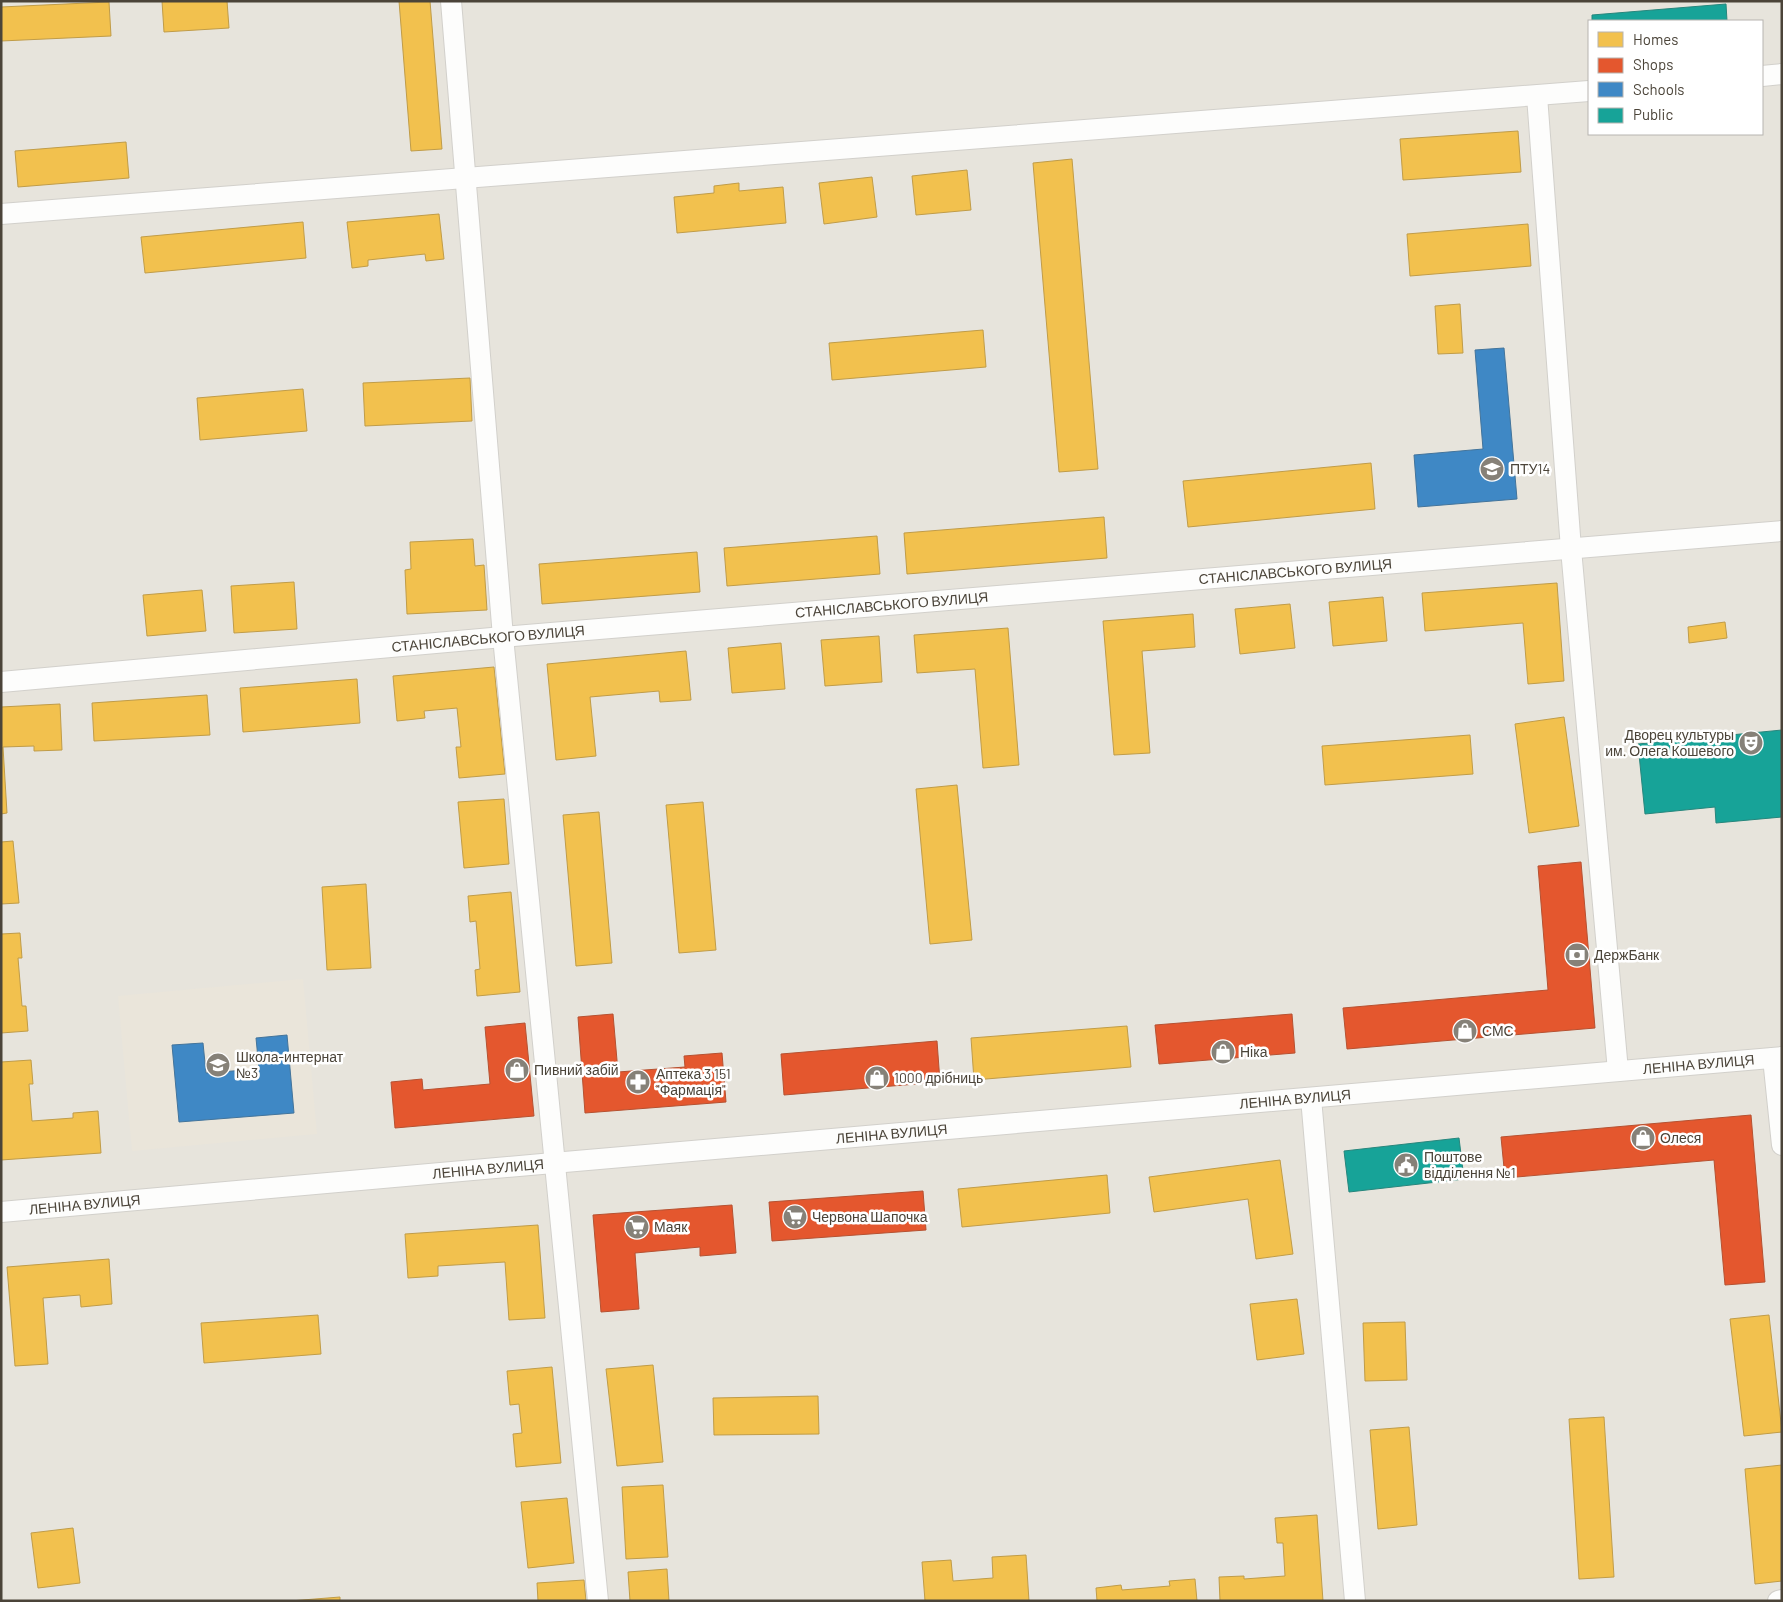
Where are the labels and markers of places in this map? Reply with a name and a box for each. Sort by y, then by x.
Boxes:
school or university icon: ПТУ14 [1479,456,1505,482]
place label: ПТУ14 [1510,460,1550,477]
place label: Дворец культуры им. Олега Кошевого [1605,726,1734,759]
theatre icon: Дворец культуры им. Олега Кошевого [1738,730,1764,756]
bank icon: ДержБанк [1564,942,1590,968]
place label: ДержБанк [1594,946,1660,963]
shop icon: СМС [1452,1018,1478,1044]
place label: СМС [1482,1022,1514,1039]
shop icon: Ніка [1210,1039,1236,1065]
place label: Ніка [1240,1043,1268,1060]
place label: Школа-интернат №3 [236,1048,344,1081]
school or university icon: Школа-интернат №3 [205,1052,231,1078]
shop icon: Пивний забій [504,1057,530,1083]
place label: Пивний забій [534,1061,619,1078]
place label: Аптека 3 151 "Фармація" [656,1065,731,1098]
shop icon: 1000 дрібниць [864,1065,890,1091]
pharmacy icon: Аптека 3 151 "Фармація" [625,1069,651,1095]
place label: 1000 дрібниць [894,1069,983,1086]
shop icon: Олеся [1630,1125,1656,1151]
place label: Олеся [1660,1129,1701,1146]
place label: Поштове відділення №1 [1424,1148,1516,1181]
public building icon: Поштове відділення №1 [1393,1152,1419,1178]
supermarket icon: Червона Шапочка [782,1204,808,1230]
place label: Червона Шапочка [812,1208,928,1225]
supermarket icon: Маяк [624,1214,650,1240]
place label: Маяк [654,1218,688,1235]

